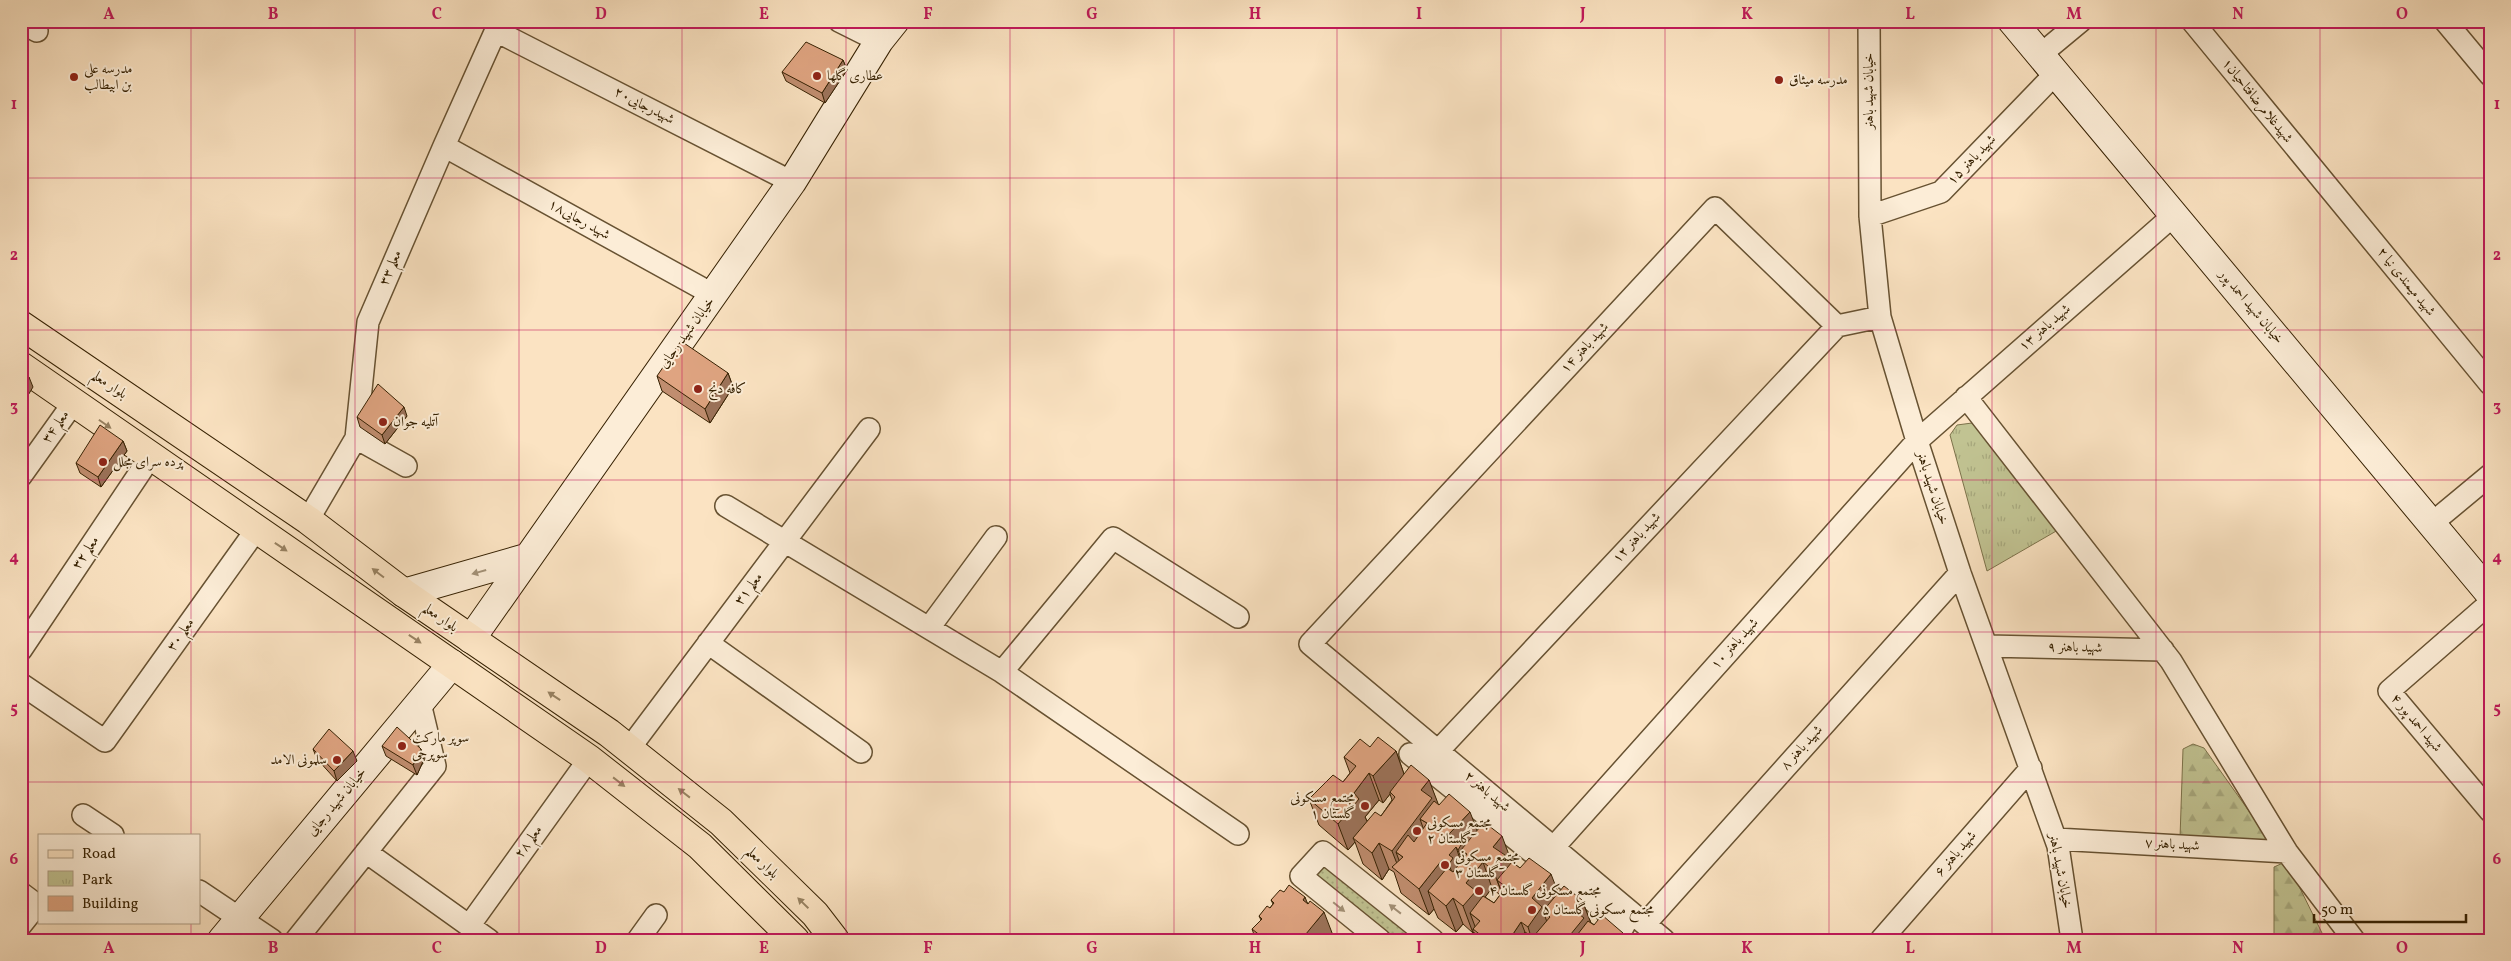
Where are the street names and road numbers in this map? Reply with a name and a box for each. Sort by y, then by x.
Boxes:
street label: خیابان شهید باهنر [1860,53,1879,131]
street label: شهیدغلامرضافتاحیان۱ [2217,55,2297,147]
street label: شهیدرجایی۲۰ [611,83,678,129]
street label: شهید باهنر ۱۵ [1943,131,2001,189]
street label: شهید رجایی۱۸ [545,195,614,245]
street label: شهید میمندی نیا ۲ [2372,244,2440,320]
street label: معلم ۳۳ [375,247,411,290]
street label: خیابان شهید احمد پور [2213,264,2288,348]
street label: خیابان شهید رجایی [655,293,719,373]
street label: شهید باهنر ۱۳ [2015,300,2075,356]
street label: شهید باهنر ۱۴ [1557,318,1614,378]
street label: بلوار معلم [85,366,131,407]
street label: معلم ۳۴ [38,407,78,450]
street label: خیابان شهید باهنر [1911,447,1953,527]
street label: شهید باهنر ۱۲ [1609,508,1666,568]
street label: معلم ۳۲ [68,533,107,576]
street label: معلم ۳۱ [730,569,771,612]
street label: بلوار معلم [416,599,462,641]
street label: شهید باهنر ۱۰ [1707,614,1763,674]
street label: معلم ۳۰ [163,615,203,658]
street label: شهید باهنر ۹ [2047,638,2103,658]
street label: شهید احمد پور ۴ [2386,690,2446,756]
street label: شهید باهنر ۸ [1777,721,1828,775]
street label: خیابان شهید رجایی [303,764,371,840]
street label: شهید باهنر ۲ [1460,767,1514,817]
street label: معلم ۲۸ [511,822,551,865]
street label: شهید باهنر ۶ [1931,827,1981,881]
street label: خیابان شهید باهنر [2043,830,2077,910]
street label: شهید باهنر ۷ [2144,834,2200,856]
street label: بلوار معلم [738,842,783,887]

